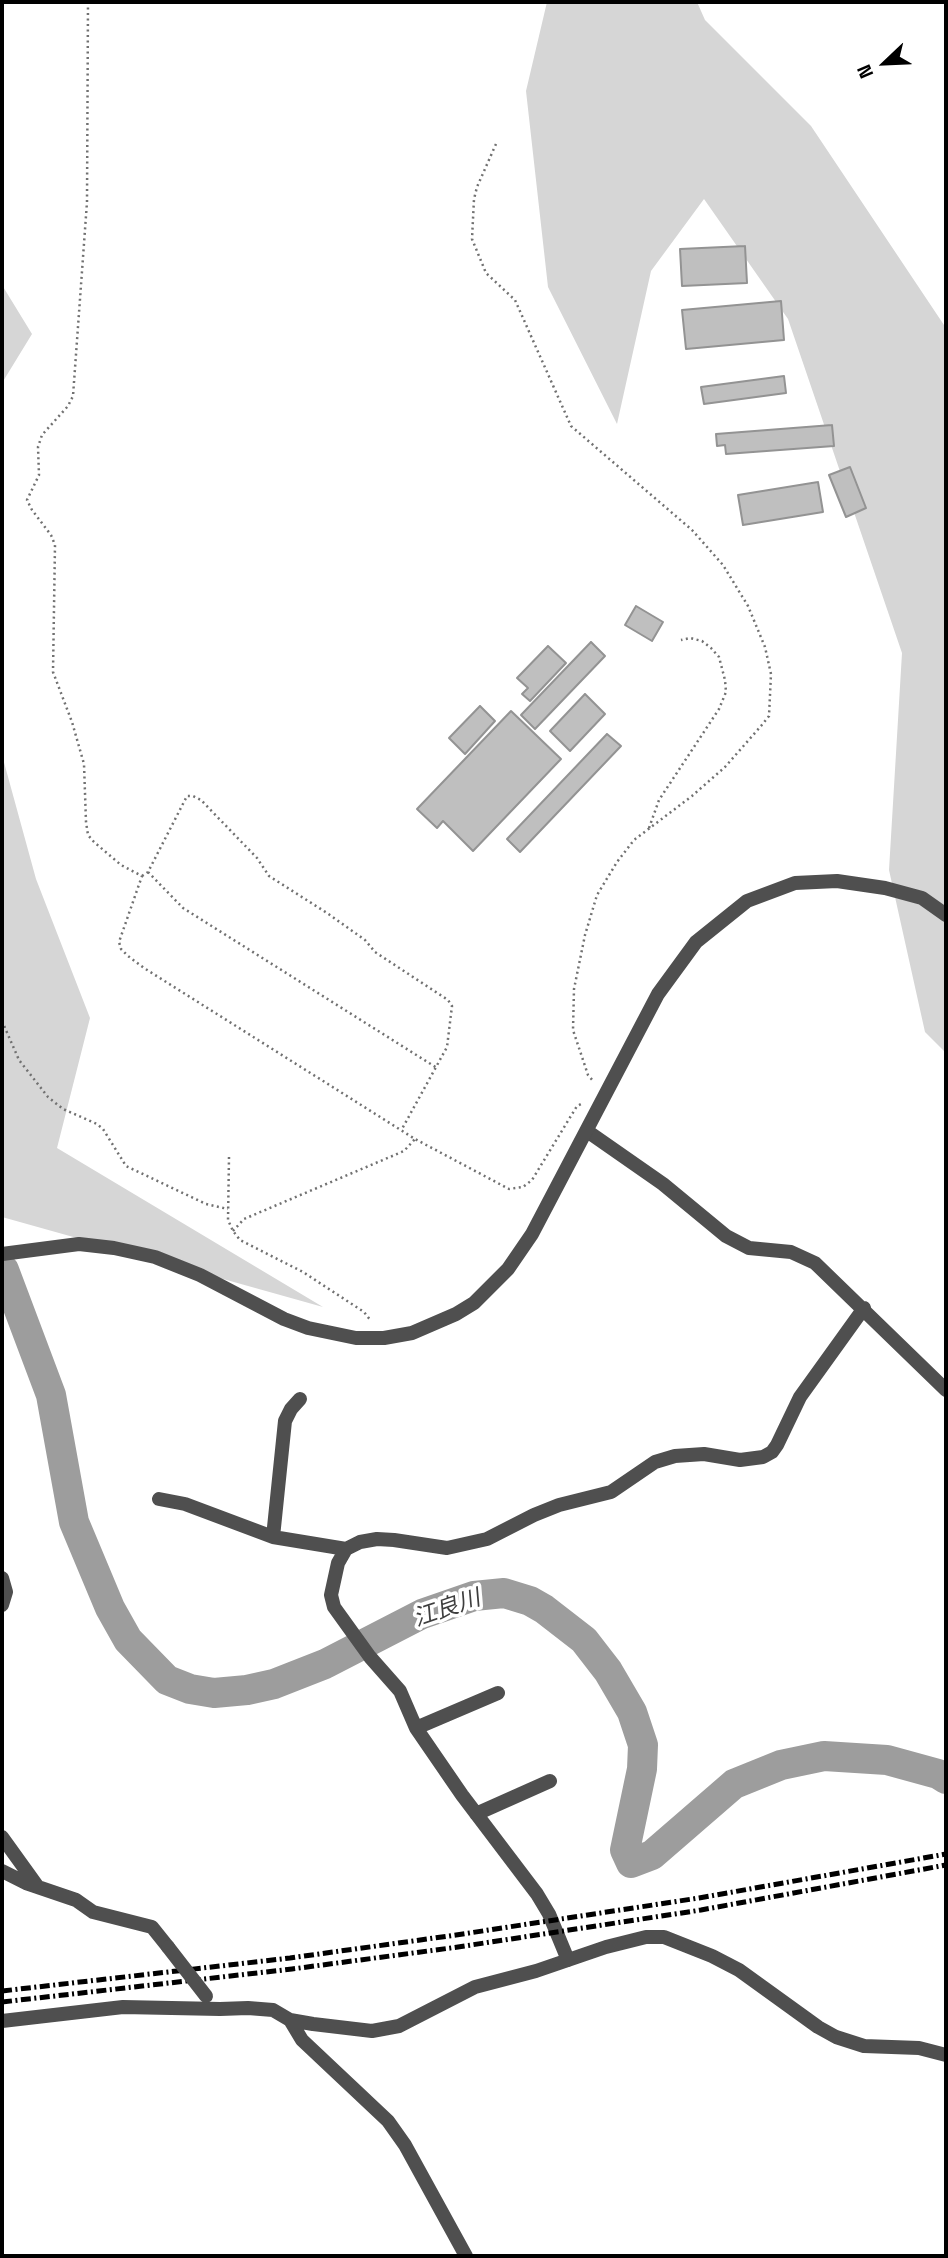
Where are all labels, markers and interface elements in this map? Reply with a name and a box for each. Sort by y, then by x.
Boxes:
north arrow [850,28,920,98]
text: N [851,61,879,82]
water label: 江良川 [410,1585,484,1633]

